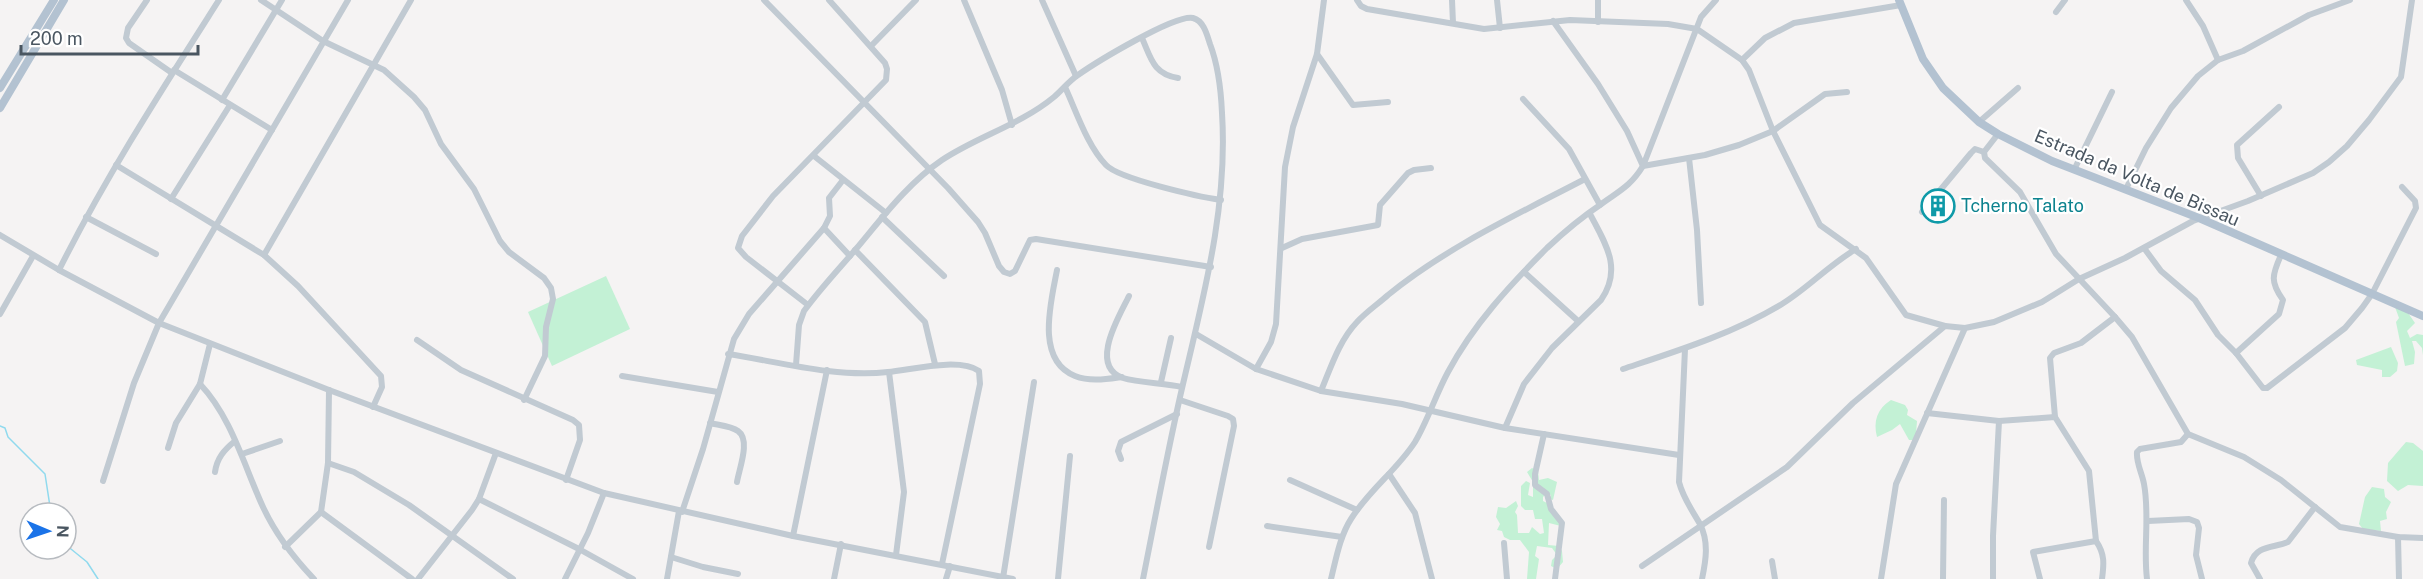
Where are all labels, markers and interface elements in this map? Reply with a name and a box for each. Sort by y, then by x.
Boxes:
scale bar [21,18,198,56]
text: 200 m [30,28,83,49]
street label: Estrada da Volta de Bissau [2032,125,2243,230]
building icon: Tcherno Talato [1920,188,1956,224]
place label: Tcherno Talato [1961,195,2084,216]
north arrow [18,501,78,561]
text: N [53,525,72,538]

